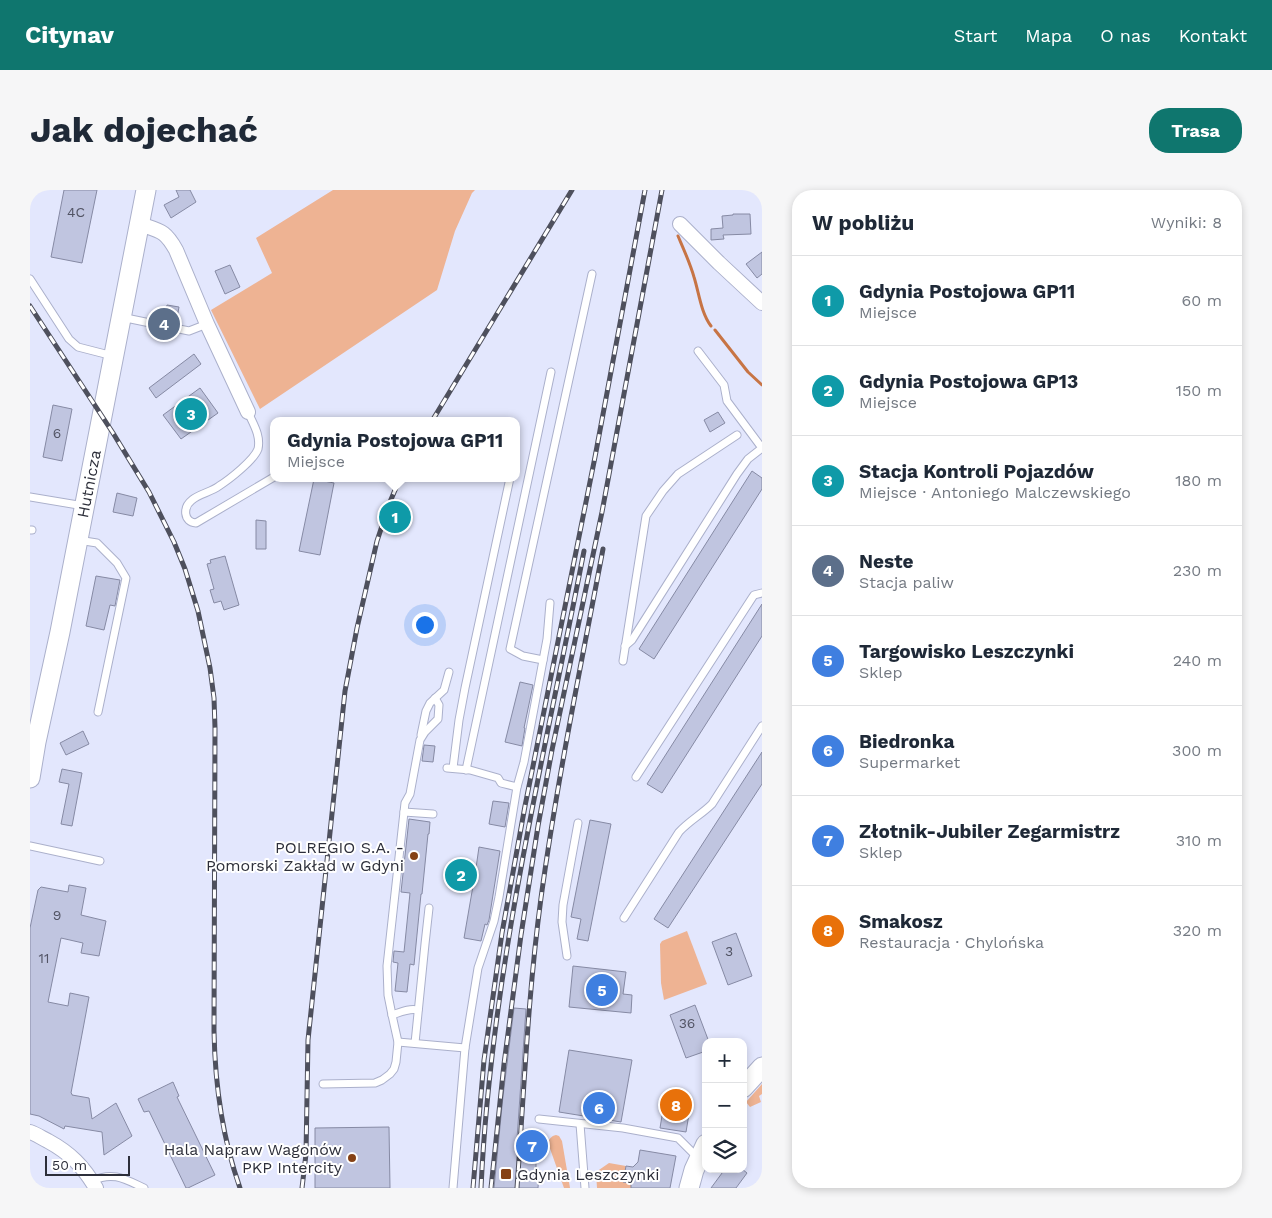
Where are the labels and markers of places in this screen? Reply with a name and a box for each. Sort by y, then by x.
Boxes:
pin: 4 [148,305,180,343]
pin: 3 [175,395,207,433]
pin: 1 [379,498,411,536]
place label: POLREGIO S.A. - Pomorski Zakład w Gdyni [206,838,404,875]
marker: POLREGIO S.A. - Pomorski Zakład w Gdyni [408,850,420,862]
pin: 2 [445,856,477,894]
pin: 5 [586,971,618,1009]
pin: 8 [660,1086,692,1124]
pin: 6 [583,1089,615,1127]
pin: 7 [516,1127,548,1165]
place label: Hala Napraw Wagonów PKP Intercity [164,1140,343,1177]
marker: Hala Napraw Wagonów PKP Intercity [346,1152,358,1164]
place label: Gdynia Leszczynki [517,1165,660,1184]
marker: Gdynia Leszczynki [499,1167,513,1181]

